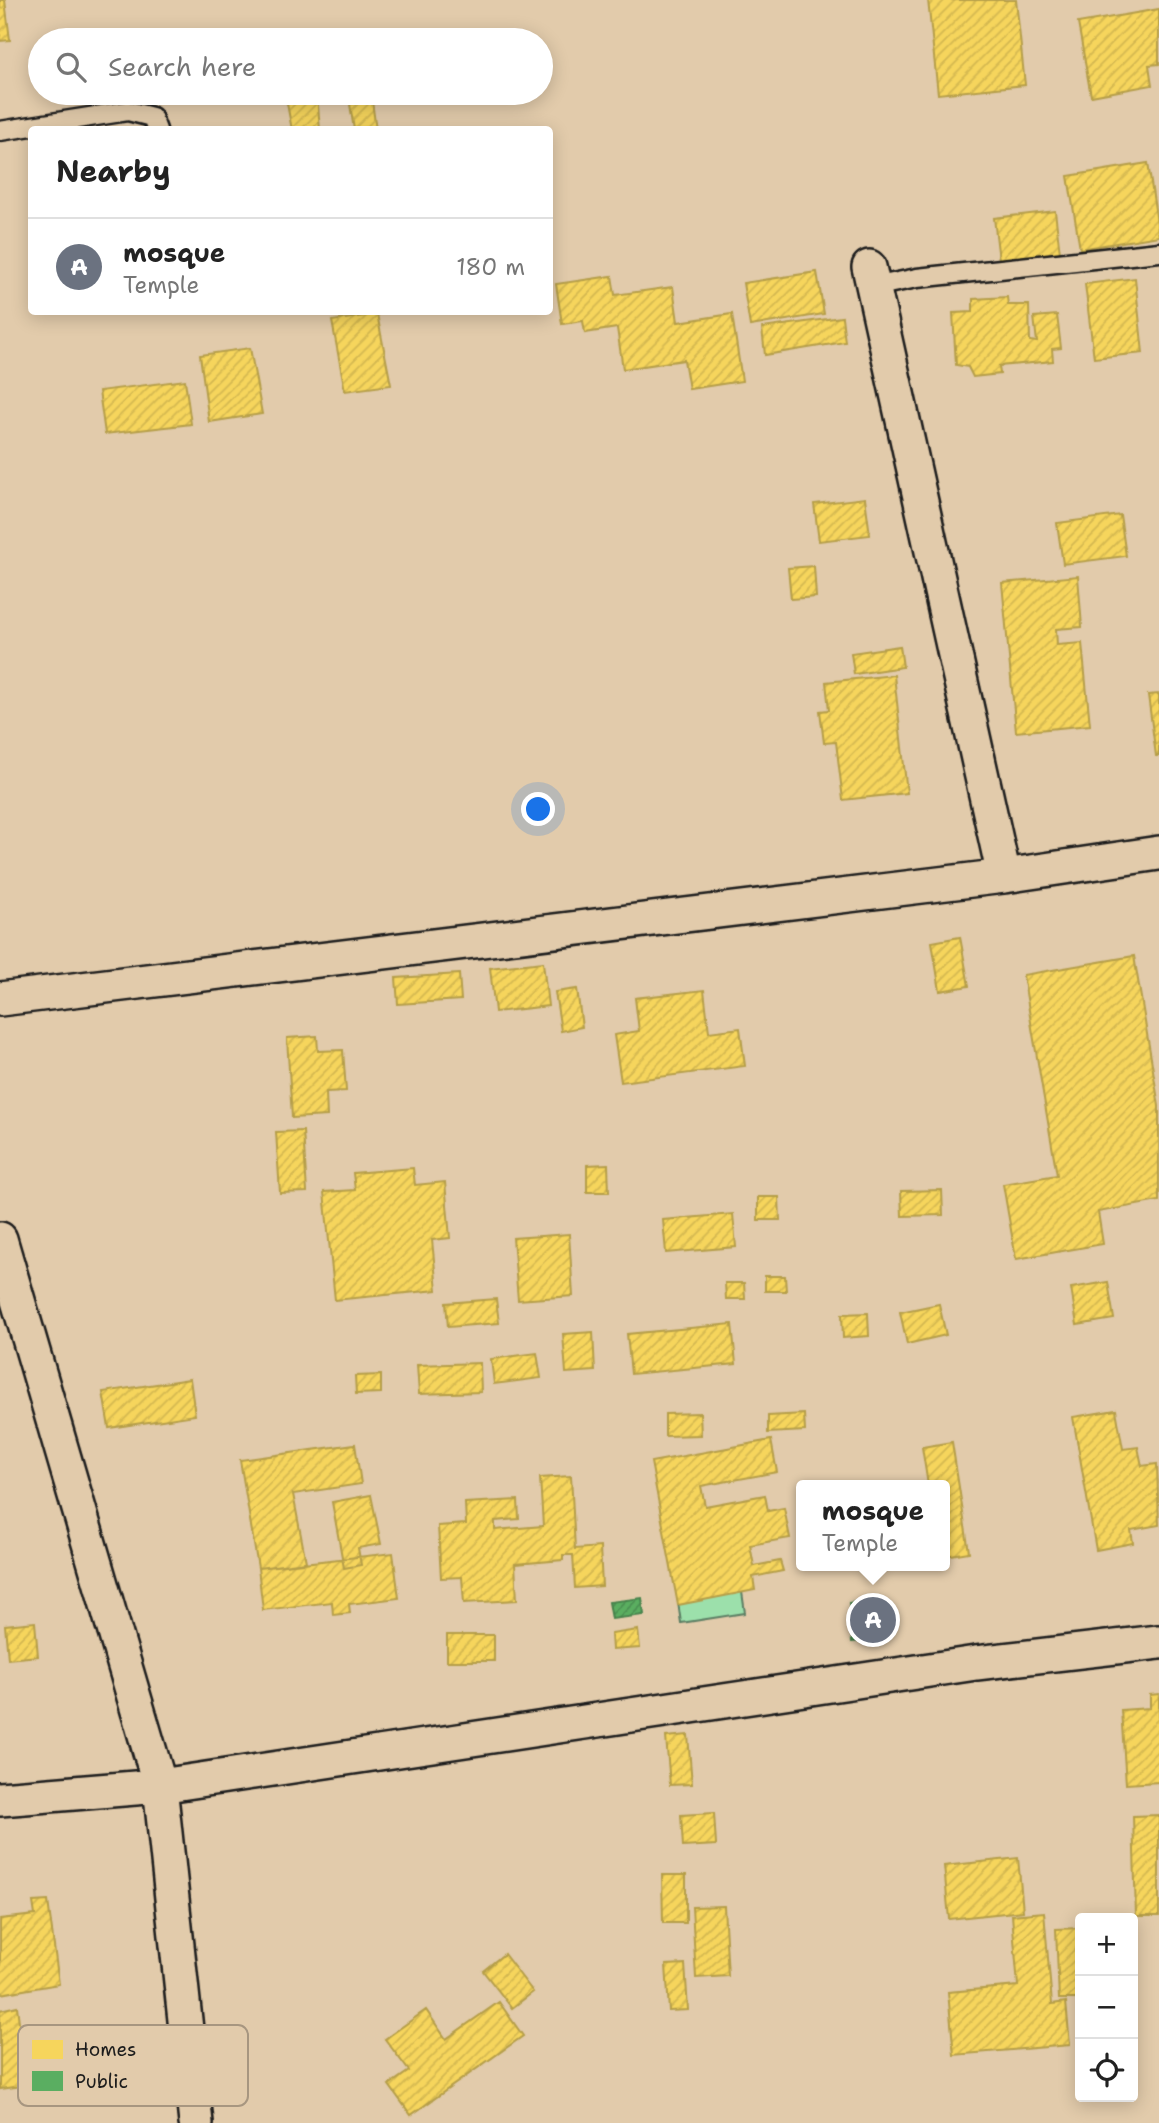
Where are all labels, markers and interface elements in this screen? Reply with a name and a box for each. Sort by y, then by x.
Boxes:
search box [28,28,553,105]
icon: search [52,48,90,86]
text: Search here [108,49,257,84]
text: Nearby [56,151,171,192]
text: mosque [123,235,225,270]
text: A [70,252,88,282]
text: 180 m [456,252,525,282]
text: Temple [123,270,200,300]
your location [521,792,555,826]
popup [796,1480,950,1571]
text: mosque [822,1493,924,1528]
text: Temple [822,1528,898,1558]
pin: A [850,1594,896,1646]
map controls [1075,1913,1138,2102]
button: + [1075,1913,1138,1976]
button: − [1075,1976,1138,2039]
legend [18,2025,248,2106]
text: Homes [75,2037,136,2062]
button: locate [1075,2039,1138,2102]
text: Public [75,2069,128,2094]

